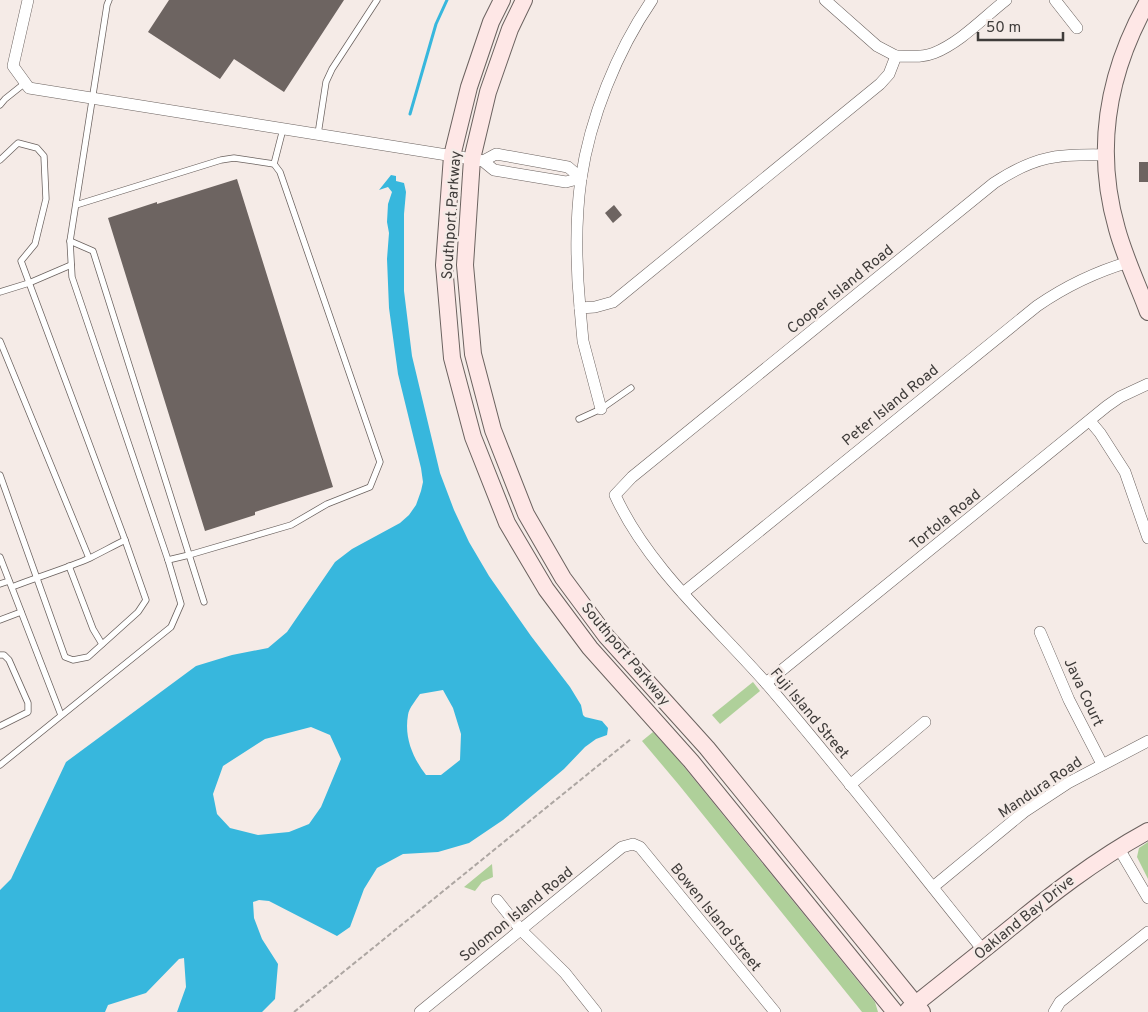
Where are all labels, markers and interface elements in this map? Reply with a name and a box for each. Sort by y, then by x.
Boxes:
scale bar [978,10,1063,42]
text: 50 m [986,19,1021,38]
street label: Southport Parkway [439,150,466,280]
street label: Cooper Island Road [784,241,898,339]
street label: Peter Island Road [839,361,943,451]
street label: Tortola Road [907,486,985,555]
street label: Southport Parkway [576,599,674,710]
street label: Java Court [1059,655,1107,730]
street label: Fuji Island Street [765,665,852,763]
street label: Mandura Road [995,753,1086,823]
street label: Bowen Island Street [665,860,764,976]
street label: Solomon Island Road [456,863,578,967]
street label: Oakland Bay Drive [971,872,1079,965]

